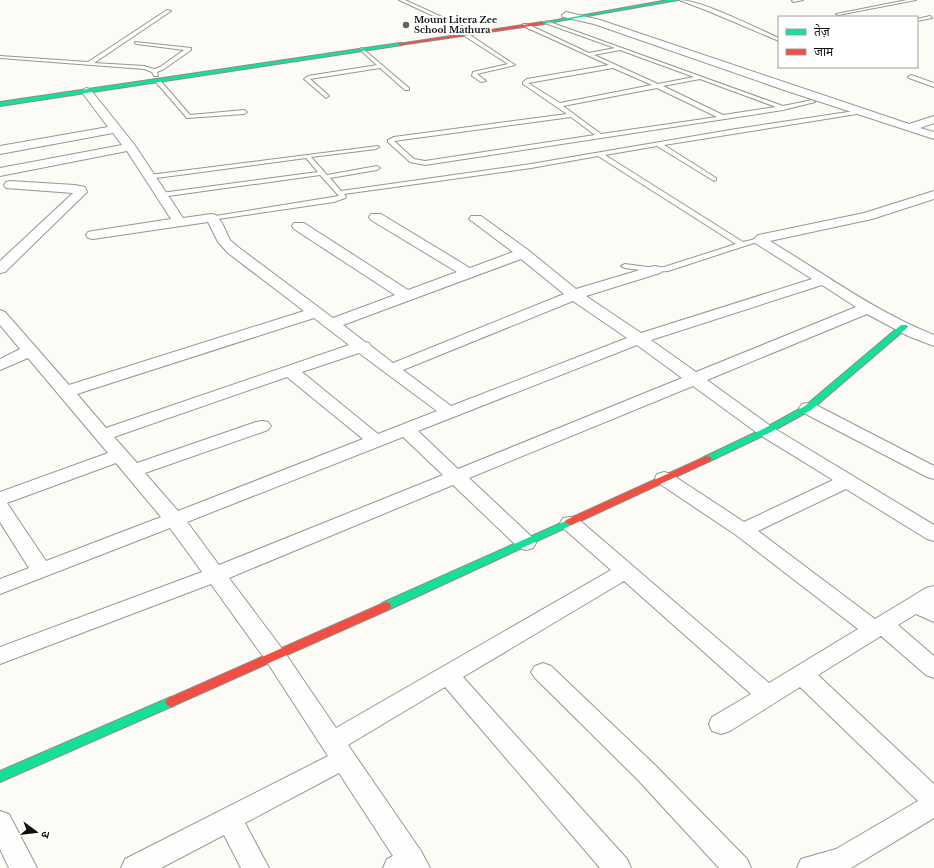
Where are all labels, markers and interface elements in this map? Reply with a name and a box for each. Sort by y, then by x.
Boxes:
place label: Mount Litera Zee School Mathura [414,14,497,35]
legend [778,16,918,68]
marker: Mount Litera Zee School Mathura [401,20,411,30]
text: तेज़ [814,24,831,39]
text: जाम [814,44,834,59]
north arrow [16,812,56,852]
text: उ [38,830,53,840]

